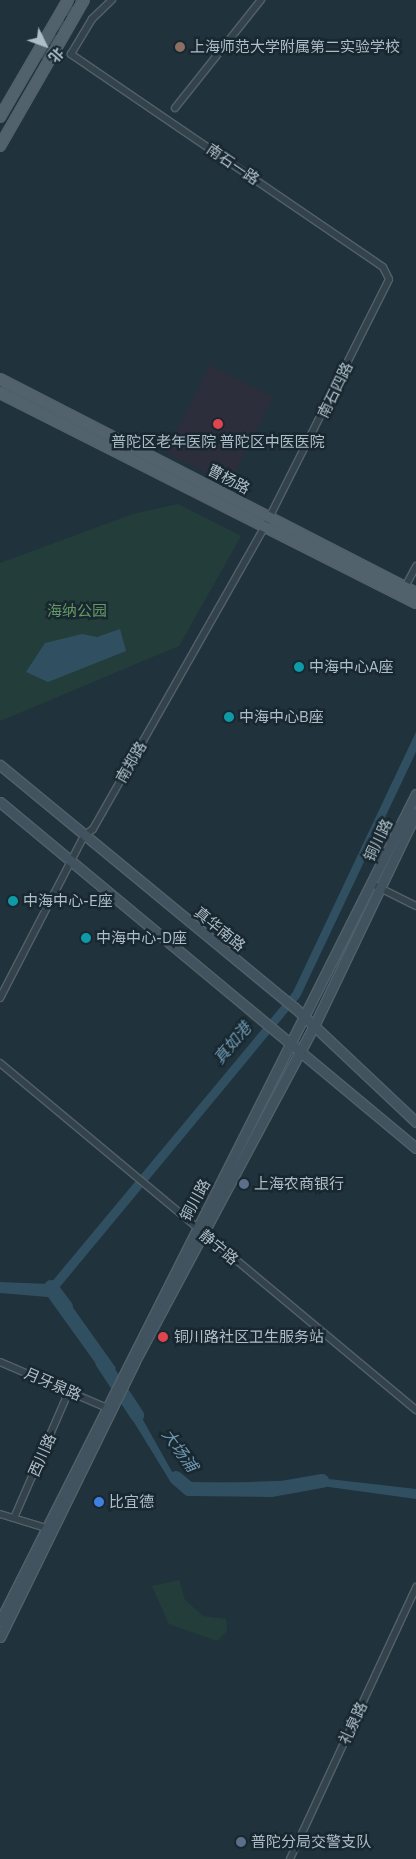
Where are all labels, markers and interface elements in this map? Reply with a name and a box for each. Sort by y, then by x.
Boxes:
north arrow [20,20,70,70]
place label: 上海师范大学附属第二实验学校 [190,38,400,56]
marker: 上海师范大学附属第二实验学校 [174,41,186,53]
text: 北 [45,44,68,66]
street label: 南石一路 [203,140,263,188]
street label: 南石四路 [314,359,356,421]
marker: 普陀区老年医院 普陀区中医医院 [211,417,225,431]
place label: 普陀区老年医院 普陀区中医医院 [111,433,325,451]
street label: 曹杨路 [205,460,253,498]
park label: 海纳公园 [47,602,107,620]
place label: 中海中心A座 [309,658,394,676]
marker: 中海中心A座 [293,661,305,673]
place label: 中海中心B座 [239,708,324,726]
marker: 中海中心B座 [223,711,235,723]
street label: 南郑路 [112,738,150,786]
street label: 铜川路 [360,816,396,864]
place label: 中海中心-E座 [23,892,113,910]
marker: 中海中心-E座 [7,895,19,907]
street label: 真华南路 [191,903,249,955]
place label: 中海中心-D座 [96,929,187,947]
marker: 中海中心-D座 [80,932,92,944]
water label: 真如港 [209,1018,255,1068]
place label: 上海农商银行 [254,1175,344,1193]
street label: 铜川路 [176,1176,214,1224]
marker: 上海农商银行 [238,1178,250,1190]
street label: 静宁路 [196,1226,242,1268]
place label: 铜川路社区卫生服务站 [174,1328,324,1346]
marker: 铜川路社区卫生服务站 [156,1330,170,1344]
street label: 月牙泉路 [22,1364,84,1404]
water label: 大场浦 [158,1425,202,1475]
street label: 西川路 [25,1431,59,1479]
place label: 比宜德 [109,1493,154,1511]
marker: 比宜德 [93,1496,105,1508]
street label: 礼泉路 [335,1699,371,1747]
place label: 普陀分局交警支队 [251,1833,371,1851]
marker: 普陀分局交警支队 [235,1836,247,1848]

